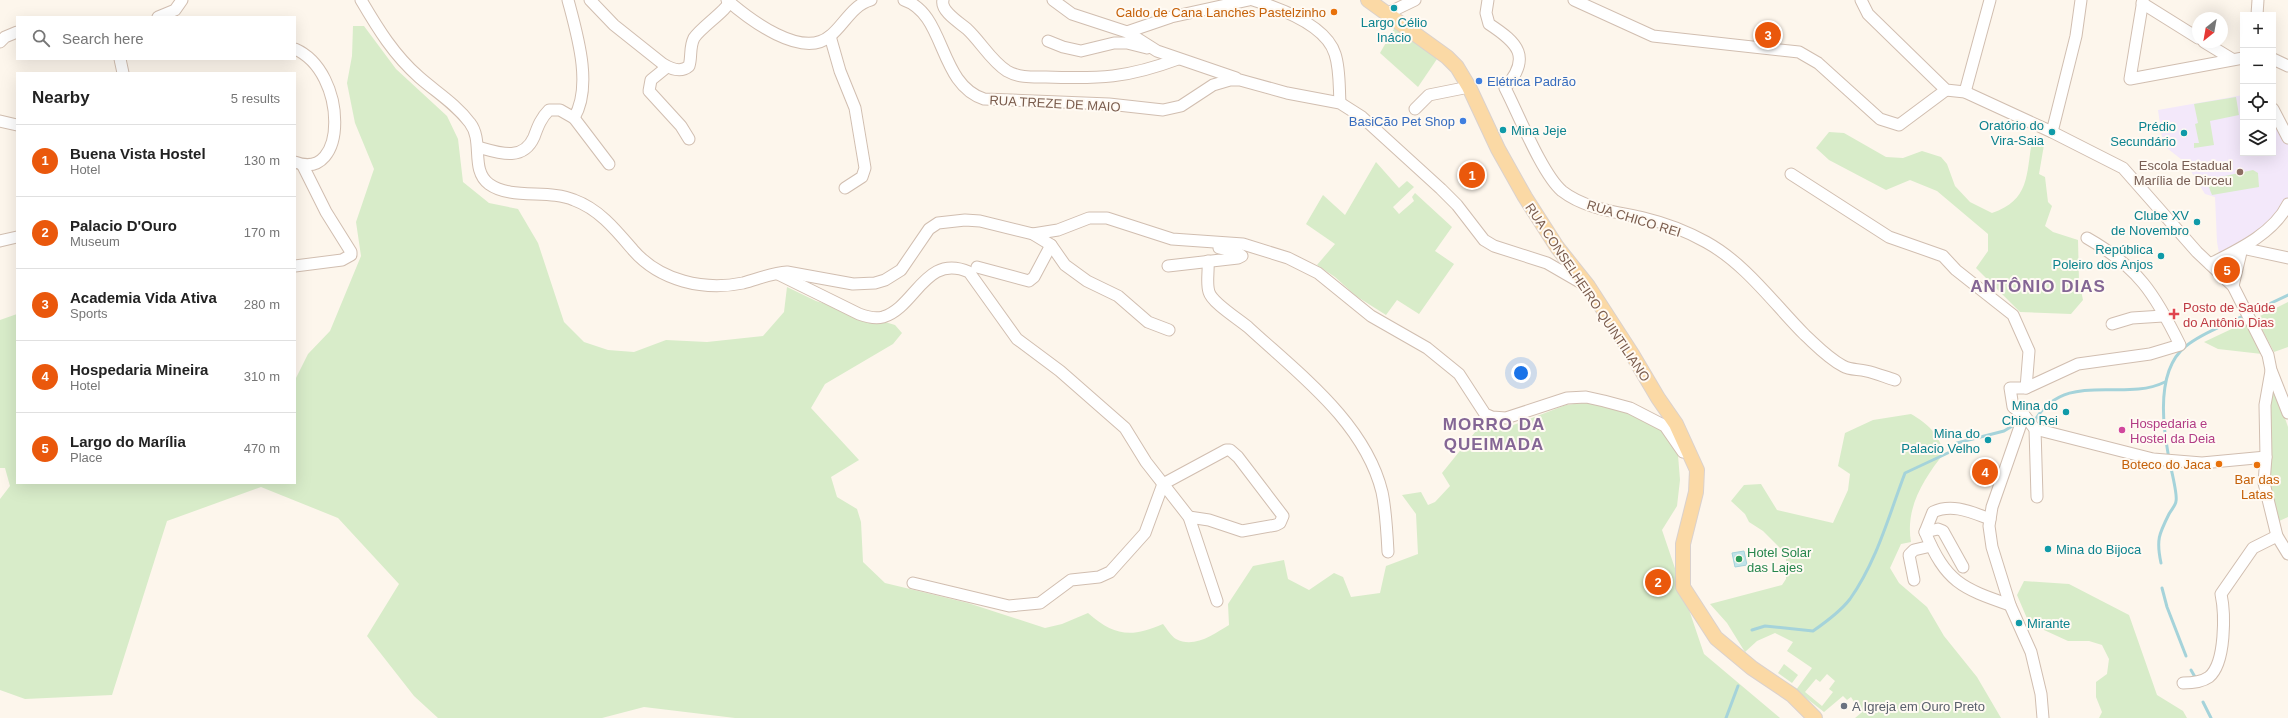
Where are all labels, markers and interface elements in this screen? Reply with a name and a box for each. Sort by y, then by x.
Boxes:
marker: Largo Célio Inácio [1389,3,1399,13]
place label: Caldo de Cana Lanches Pastelzinho [1116,5,1326,20]
marker: Caldo de Cana Lanches Pastelzinho [1329,7,1339,17]
north arrow [2192,12,2228,48]
map controls [2240,12,2276,156]
button: + [2240,12,2276,48]
place label: Largo Célio Inácio [1361,15,1427,45]
search box [16,16,296,60]
pin: 3 [1755,20,1781,50]
icon: search [30,27,52,49]
text: Search here [62,30,144,47]
button: − [2240,48,2276,84]
place label: Elétrica Padrão [1487,74,1576,89]
marker: Elétrica Padrão [1474,76,1484,86]
button: locate [2240,84,2276,120]
text: Nearby [32,88,90,107]
text: 5 results [231,91,280,106]
street label: RUA TREZE DE MAIO [989,93,1121,114]
place label: BasiCão Pet Shop [1349,114,1455,129]
marker: BasiCão Pet Shop [1458,116,1468,126]
place label: Oratório do Vira-Saia [1979,118,2045,148]
place label: Prédio Secundário [2110,119,2176,149]
button: layers [2240,120,2276,156]
place label: Mina Jeje [1511,123,1567,138]
marker: Mina Jeje [1498,125,1508,135]
marker: Oratório do Vira-Saia [2047,127,2057,137]
marker: Prédio Secundário [2179,128,2189,138]
text: Buena Vista Hostel [70,145,206,162]
text: 1 [41,153,49,168]
text: 130 m [244,153,280,168]
place label: Escola Estadual Marília de Dirceu [2134,158,2232,188]
pin: 1 [1459,160,1485,190]
text: Hotel [70,162,100,177]
marker: Escola Estadual Marília de Dirceu [2235,167,2245,177]
street label: RUA CHICO REI [1585,197,1683,240]
street label: RUA CONSELHEIRO QUINTILIANO [1522,200,1653,384]
place label: Clube XV de Novembro [2111,208,2189,238]
text: Palacio D'Ouro [70,217,177,234]
marker: Clube XV de Novembro [2192,217,2202,227]
text: 2 [41,225,49,240]
text: 170 m [244,225,280,240]
text: Museum [70,234,120,249]
place label: República Poleiro dos Anjos [2053,242,2154,272]
marker: República Poleiro dos Anjos [2156,251,2166,261]
pin: 5 [2214,255,2240,285]
district label: ANTÔNIO DIAS [1970,277,2106,296]
text: Academia Vida Ativa [70,289,217,306]
text: 3 [41,297,49,312]
text: 280 m [244,297,280,312]
place label: Posto de Saúde do Antônio Dias [2183,300,2276,330]
text: Sports [70,306,108,321]
marker: Posto de Saúde do Antônio Dias [2168,308,2180,320]
text: Hospedaria Mineira [70,361,208,378]
your location [1511,363,1531,383]
text: 4 [41,369,49,384]
text: 310 m [244,369,280,384]
text: Hotel [70,378,100,393]
place label: Mina do Chico Rei [2002,398,2058,428]
marker: Mina do Chico Rei [2061,407,2071,417]
district label: MORRO DA QUEIMADA [1443,415,1545,454]
place label: Hospedaria e Hostel da Deia [2130,416,2216,446]
marker: Hospedaria e Hostel da Deia [2117,425,2127,435]
place label: Mina do Palacio Velho [1901,426,1980,456]
text: Largo do Marília [70,433,186,450]
marker: Mina do Palacio Velho [1983,435,1993,445]
text: 5 [41,441,49,456]
text: 470 m [244,441,280,456]
text: Place [70,450,103,465]
pin: 4 [1972,457,1998,487]
place label: Boteco do Jaca [2121,457,2212,472]
marker: Boteco do Jaca [2214,459,2224,469]
marker: Bar das Latas [2252,460,2262,470]
place label: Bar das Latas [2235,472,2280,502]
place label: Mina do Bijoca [2056,542,2142,557]
marker: Mina do Bijoca [2043,544,2053,554]
place label: Hotel Solar das Lajes [1747,545,1812,575]
marker: Hotel Solar das Lajes [1734,554,1744,564]
pin: 2 [1645,567,1671,597]
place label: Mirante [2027,616,2070,631]
marker: Mirante [2014,618,2024,628]
place label: A Igreja em Ouro Preto [1852,699,1985,714]
marker: A Igreja em Ouro Preto [1839,701,1849,711]

